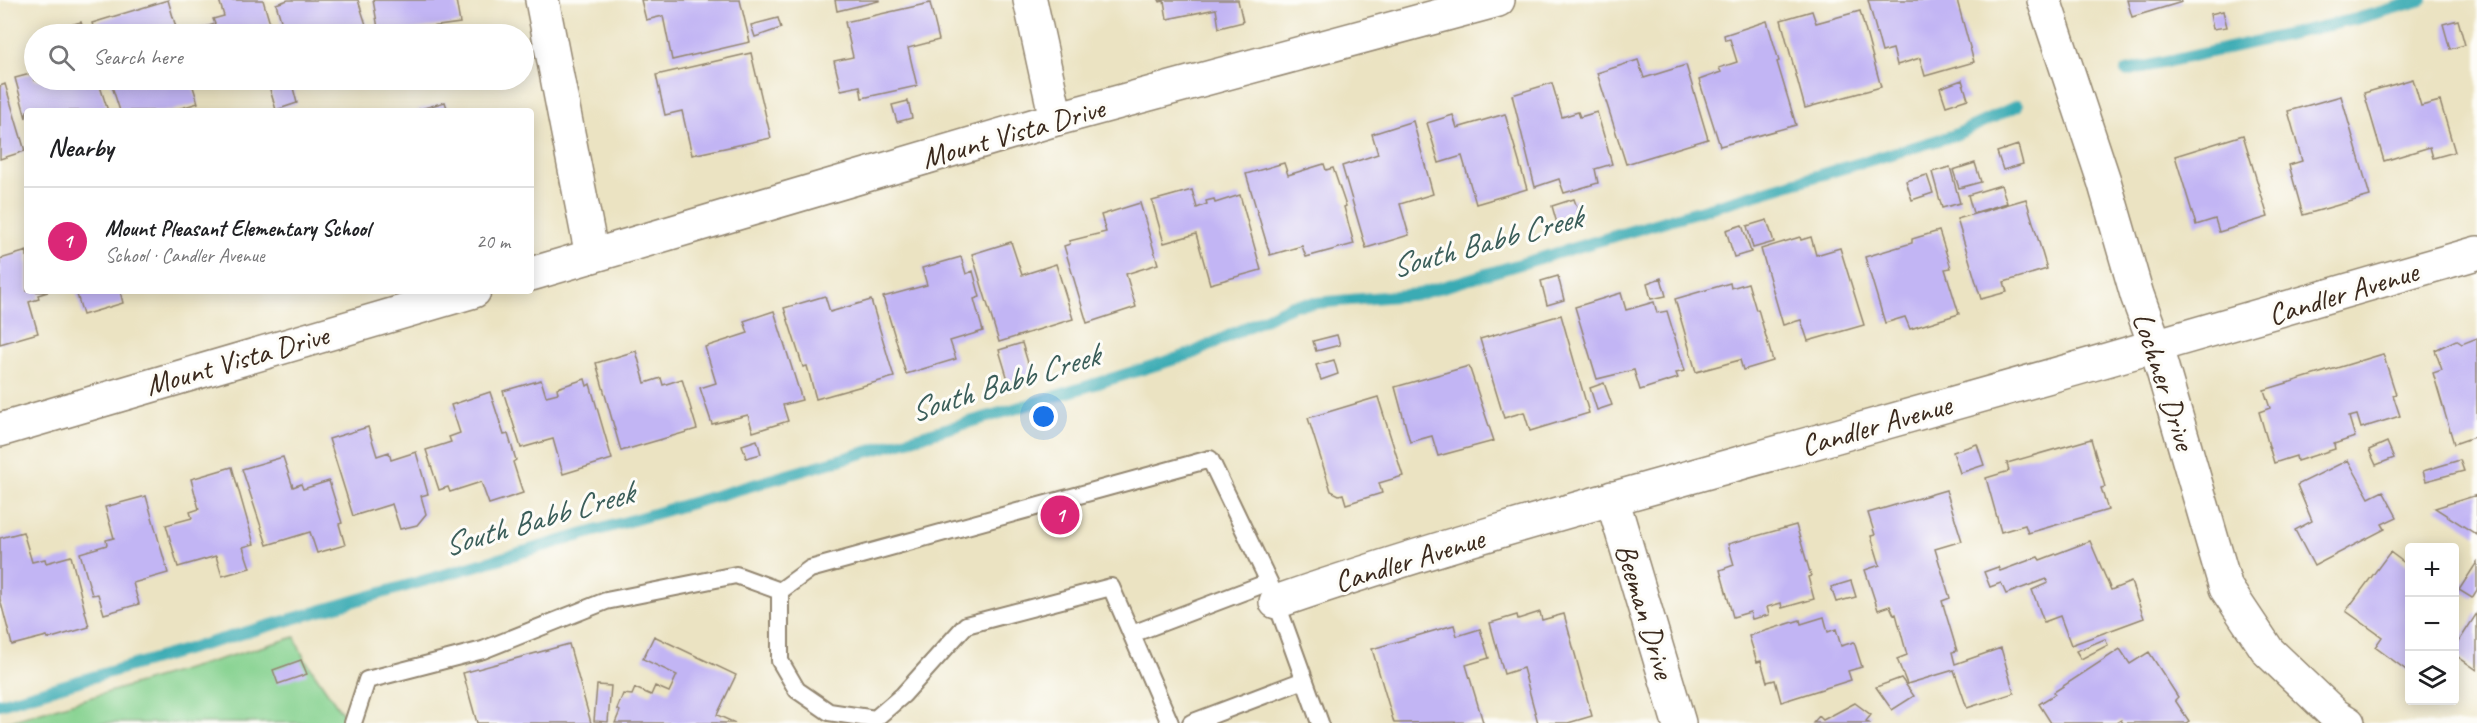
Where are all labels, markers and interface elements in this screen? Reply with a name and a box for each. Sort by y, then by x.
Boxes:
search box [24,24,534,90]
icon: search [45,41,78,74]
text: Search here [93,43,183,71]
street label: Mount Vista Drive [917,88,1111,177]
text: Nearby [48,131,113,164]
water label: South Babb Creek [1386,195,1592,287]
text: Mount Pleasant Elementary School [105,215,370,243]
text: 1 [63,229,72,254]
text: 20 m [476,229,510,254]
text: School · Candler Avenue [105,243,264,268]
street label: Candler Avenue [2264,252,2425,334]
street label: Lochner Drive [2124,307,2205,457]
street label: Mount Vista Drive [141,315,335,404]
water label: South Babb Creek [904,333,1110,431]
street label: Candler Avenue [1796,385,1958,465]
your location [1029,402,1058,431]
water label: South Babb Creek [438,471,644,566]
pin: 1 [1040,492,1080,538]
street label: Candler Avenue [1330,519,1491,601]
street label: Beeman Drive [1607,539,1684,685]
map controls [2405,543,2459,705]
button: + [2405,543,2459,597]
button: − [2405,597,2459,651]
button: layers [2405,651,2459,705]

